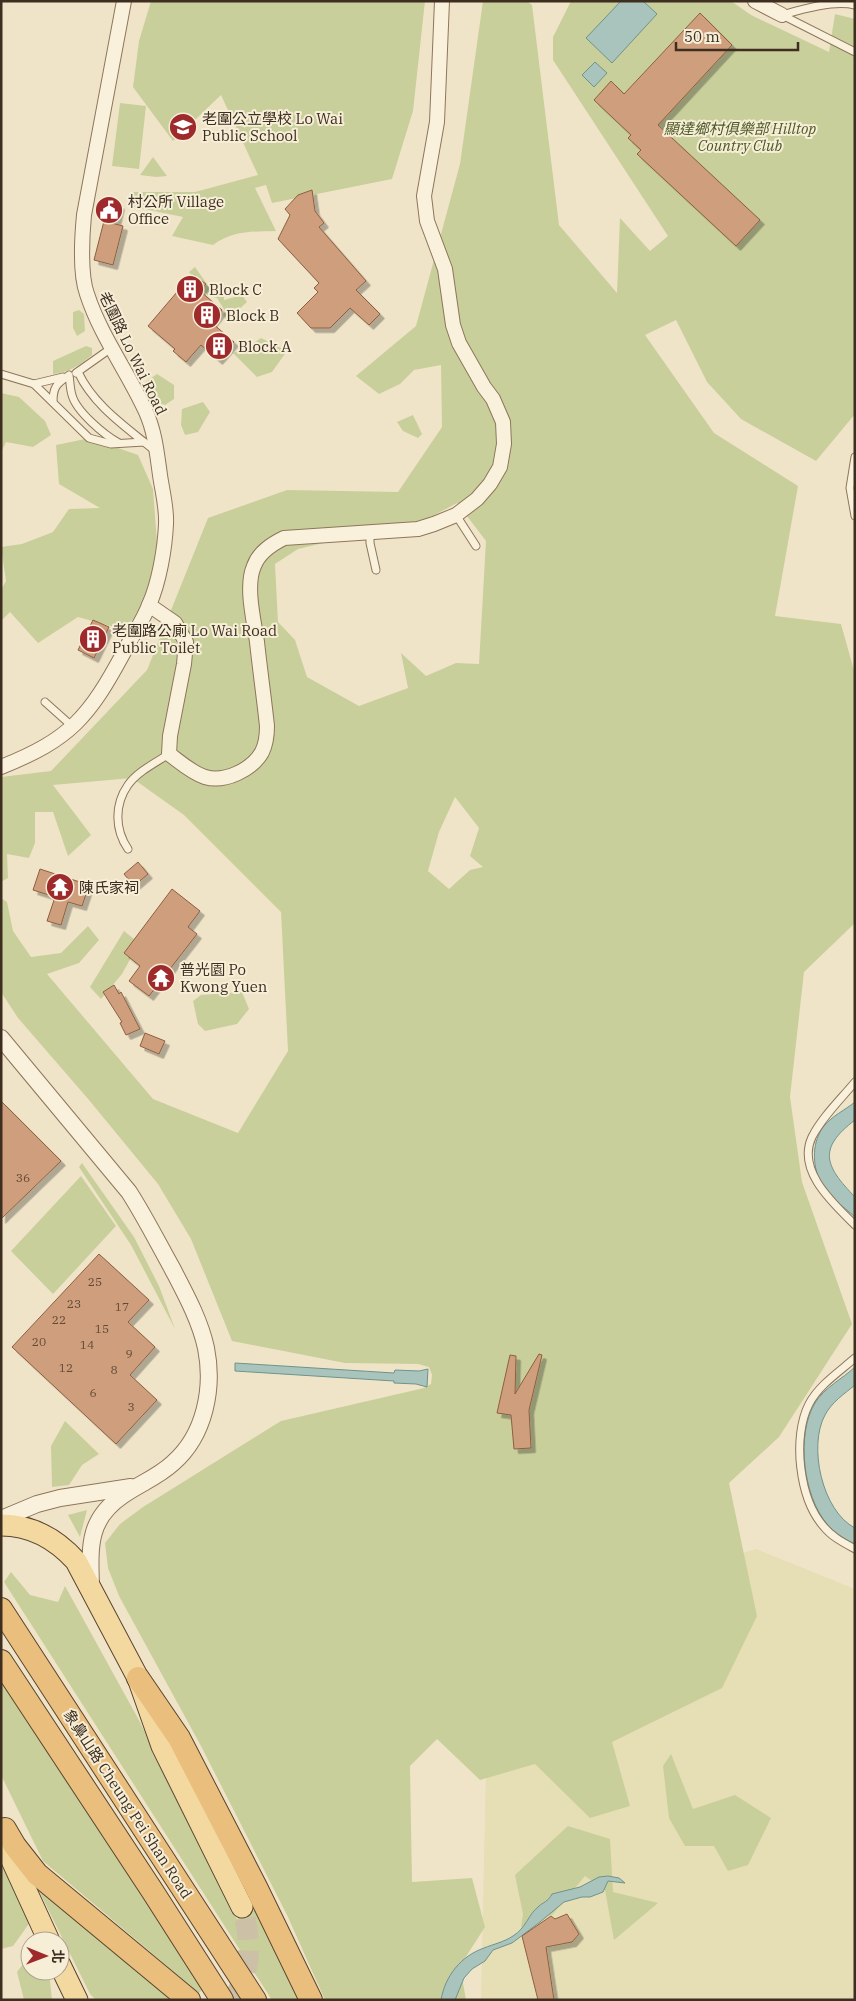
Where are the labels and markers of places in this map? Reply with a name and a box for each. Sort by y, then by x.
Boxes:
place label: 老圍公立學校 Lo Wai Public School [202,109,343,145]
school or university icon: 老圍公立學校 Lo Wai Public School [168,112,198,142]
place label: 村公所 Village Office [128,192,224,228]
public building icon: 村公所 Village Office [94,195,124,225]
building icon: Block C [175,274,205,304]
place label: Block C [209,280,262,299]
building icon: Block B [192,300,222,330]
place label: Block B [226,306,279,325]
building icon: Block A [204,331,234,361]
place label: Block A [238,337,292,356]
place label: 老圍路公廁 Lo Wai Road Public Toilet [112,621,277,657]
building icon: 老圍路公廁 Lo Wai Road Public Toilet [78,624,108,654]
temple icon: 陳氏家祠 [45,872,75,902]
place label: 陳氏家祠 [79,878,139,897]
place label: 普光園 Po Kwong Yuen [180,960,268,996]
temple icon: 普光園 Po Kwong Yuen [146,963,176,993]

